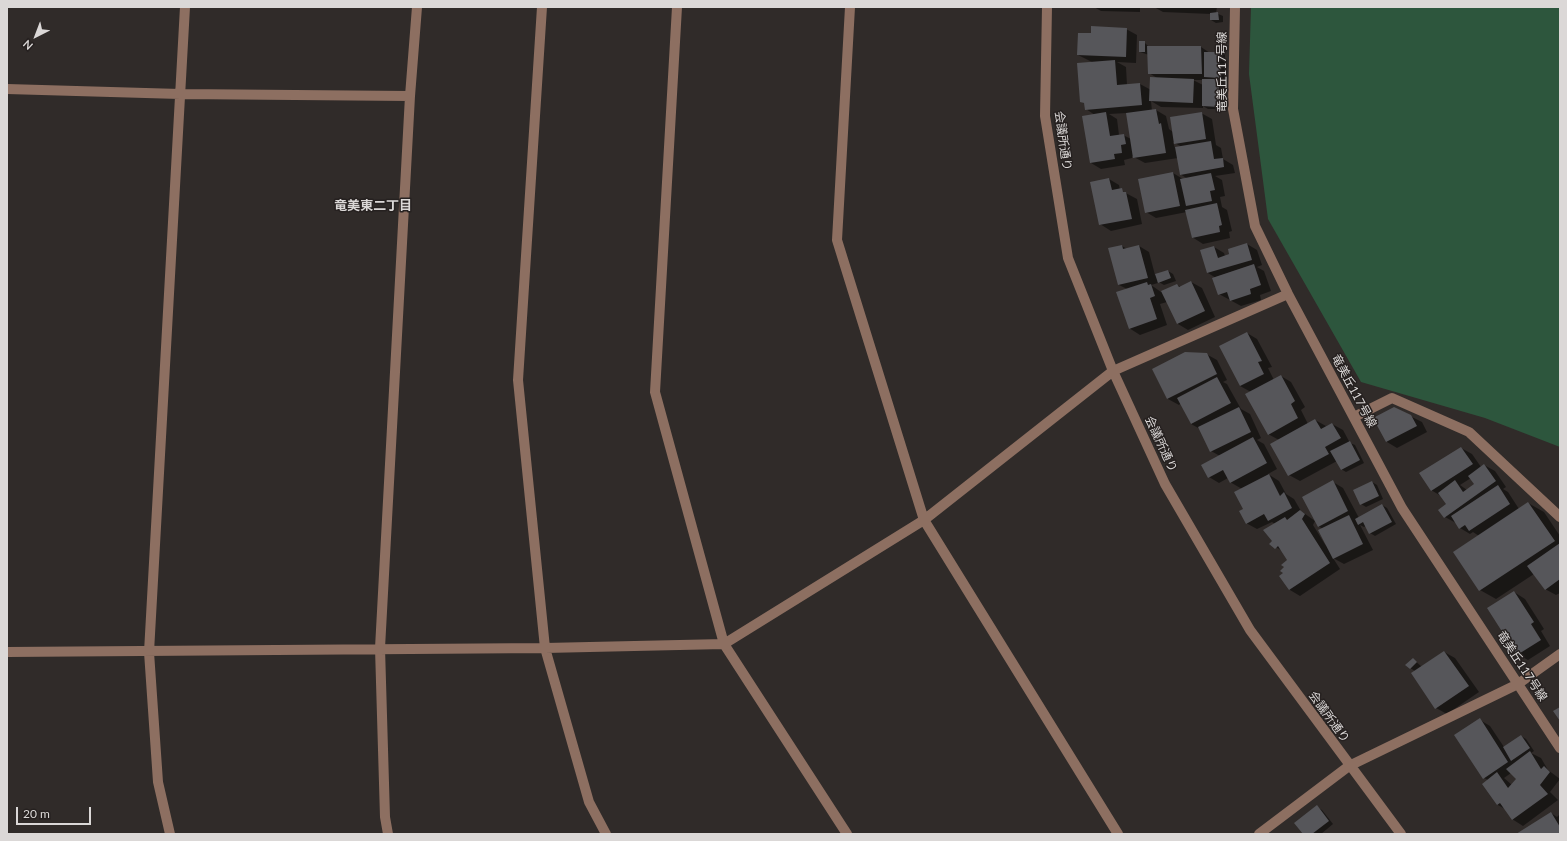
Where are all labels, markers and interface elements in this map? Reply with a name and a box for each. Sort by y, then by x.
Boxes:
north arrow [16,16,56,56]
street label: 竜美丘117号線 [1215,32,1229,112]
text: N [20,38,35,53]
street label: 会議所通り [1052,110,1074,172]
district label: 竜美東二丁目 [334,198,412,214]
street label: 竜美丘117号線 [1329,352,1379,430]
street label: 会議所通り [1142,414,1180,474]
street label: 竜美丘117号線 [1494,628,1550,704]
street label: 会議所通り [1306,688,1352,746]
scale bar [18,799,93,825]
text: 20 m [23,806,50,821]

